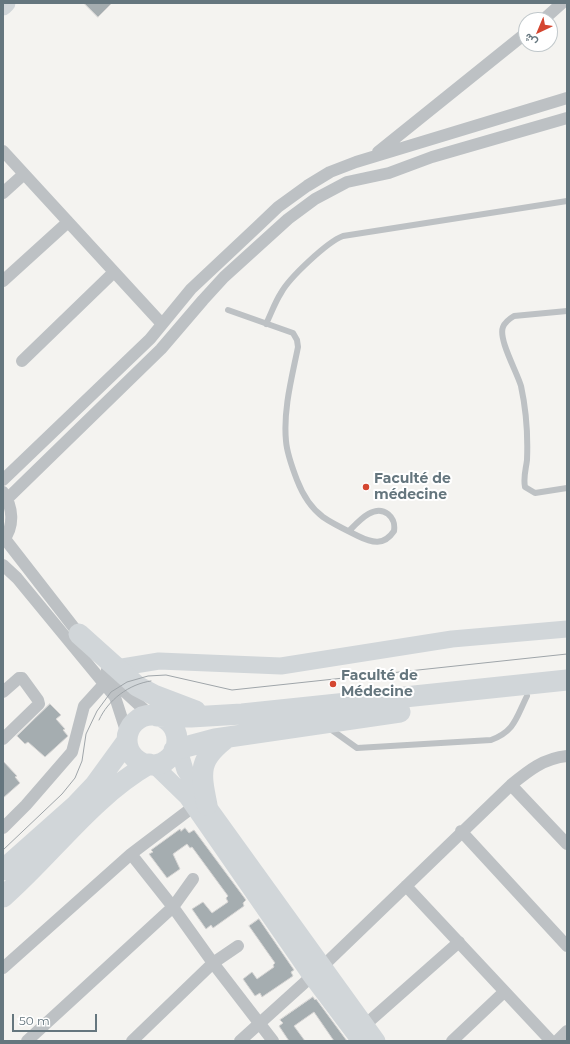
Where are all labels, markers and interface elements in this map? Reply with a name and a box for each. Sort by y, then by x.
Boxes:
north arrow [518,12,558,52]
text: ش [521,30,540,50]
place label: Faculté de médecine [374,471,451,504]
marker: Faculté de médecine [361,482,371,492]
place label: Faculté de Médecine [341,668,418,700]
marker: Faculté de Médecine [328,679,338,689]
scale bar [14,1006,99,1032]
text: 50 m [19,1013,50,1028]

